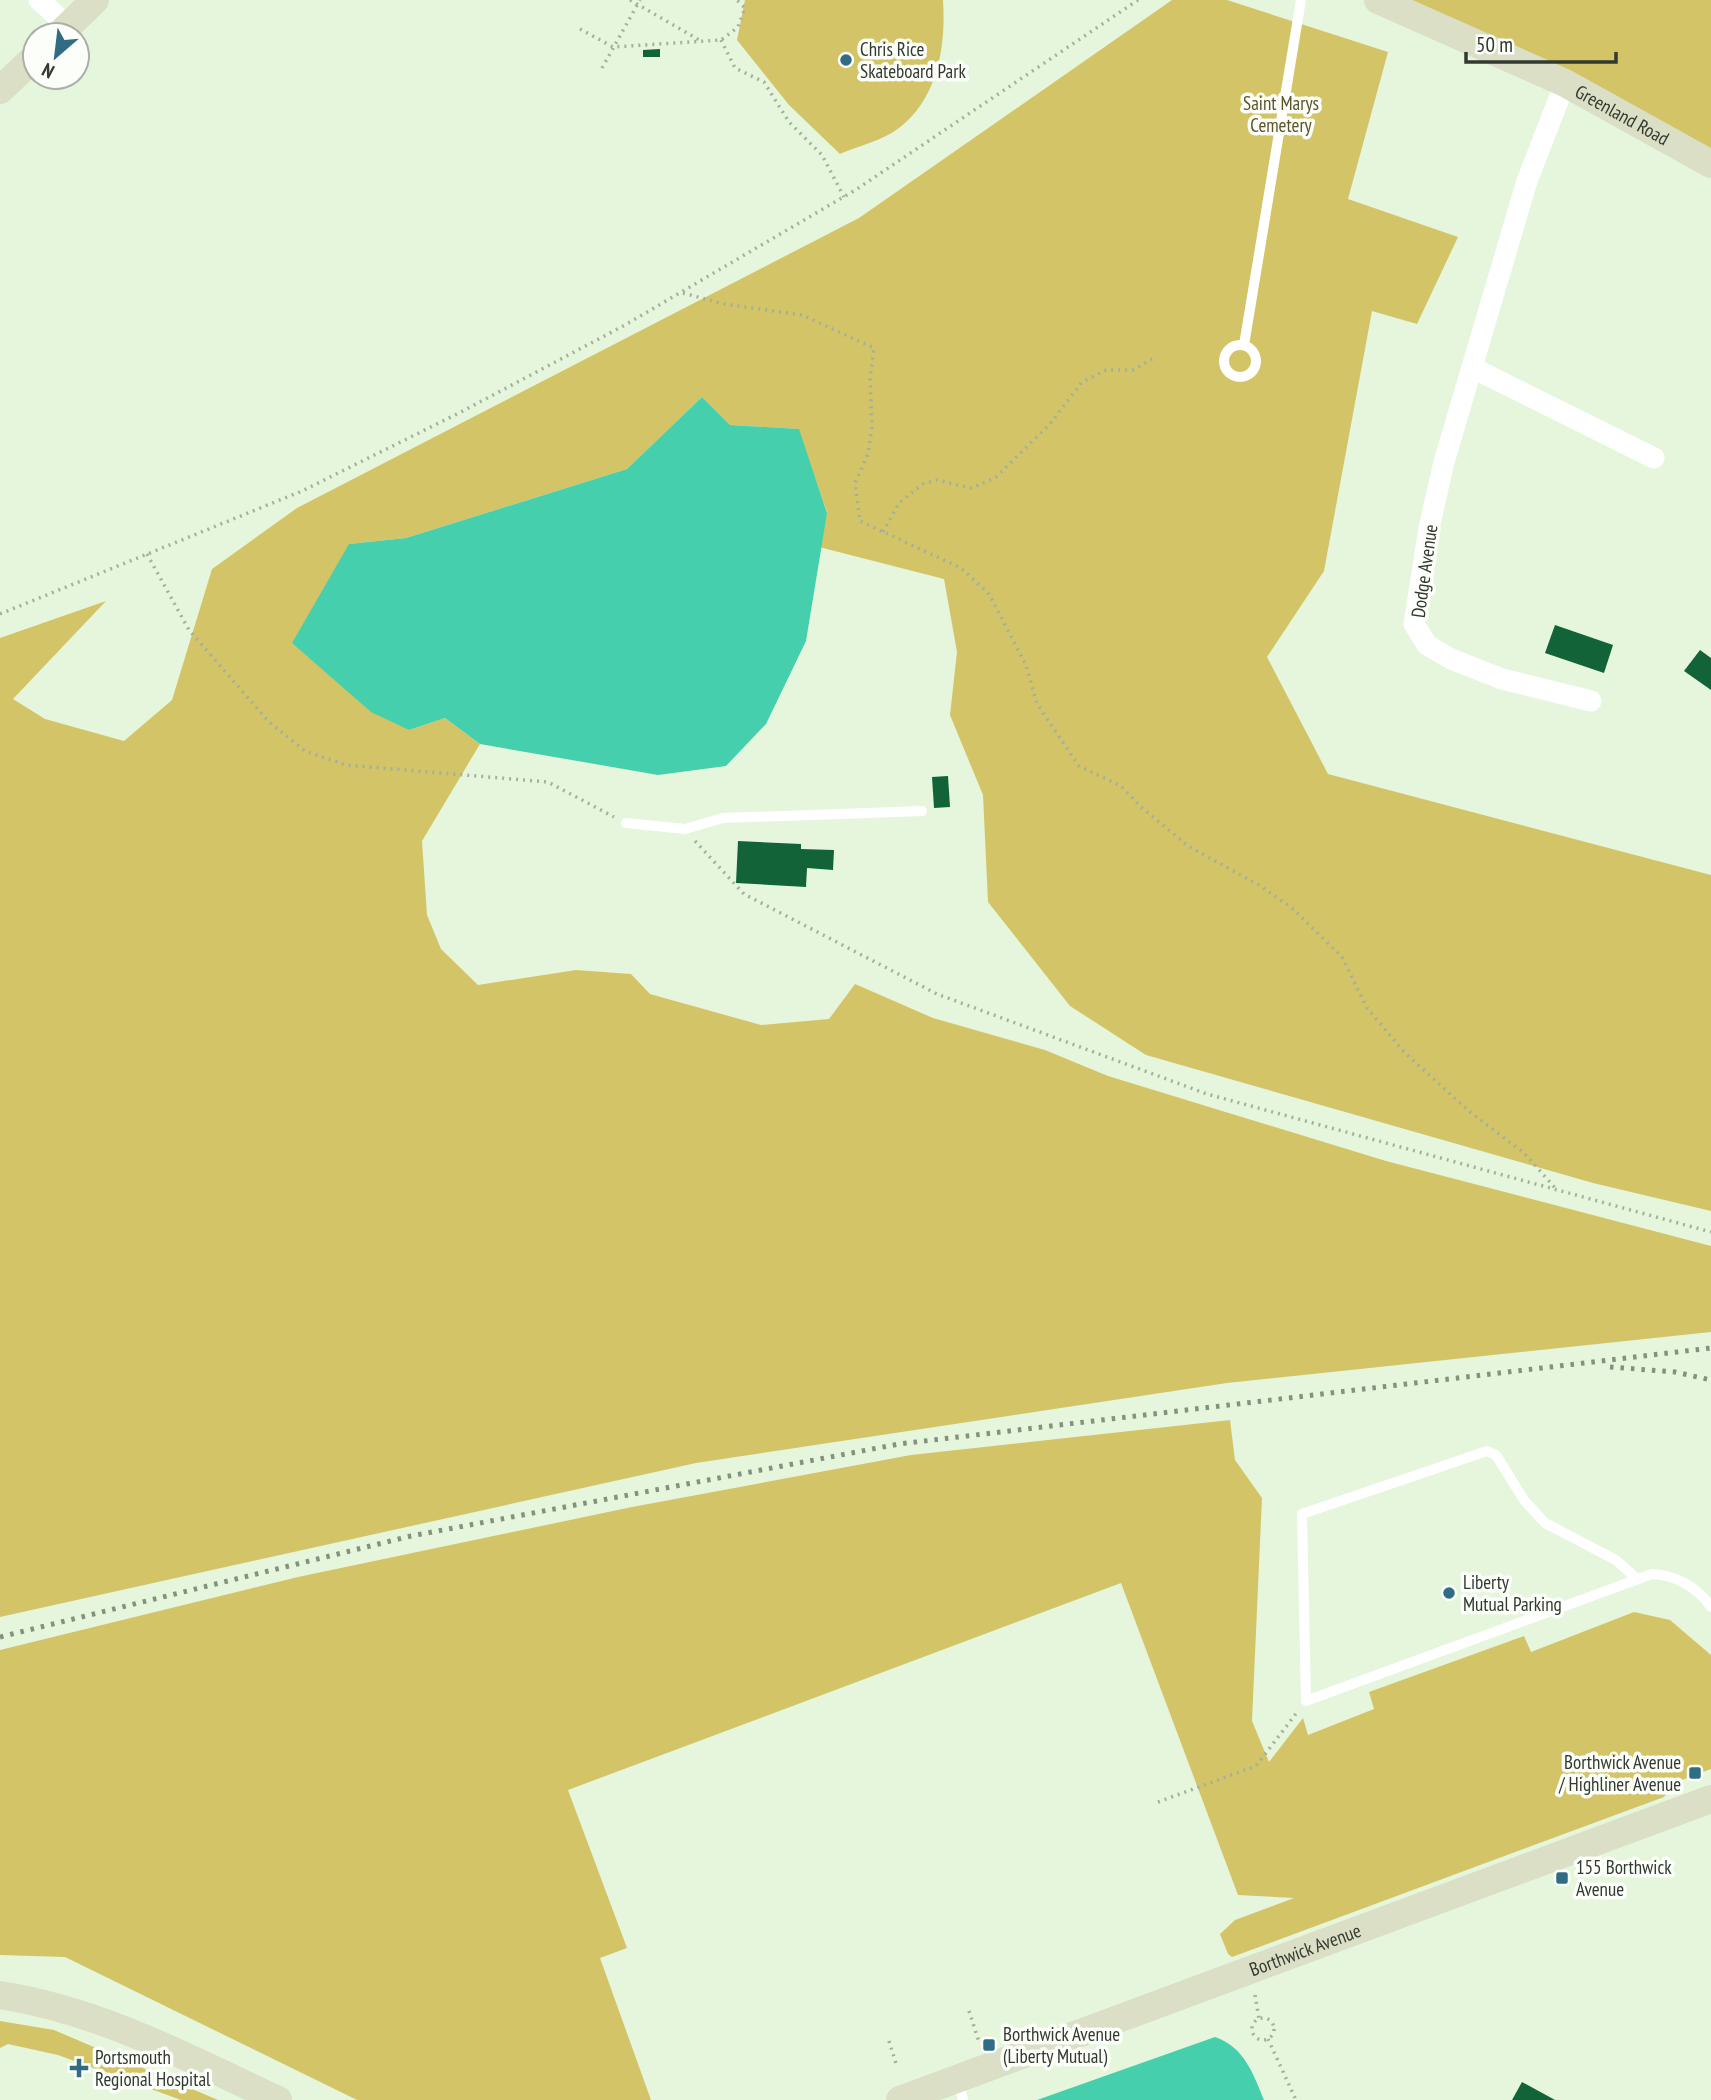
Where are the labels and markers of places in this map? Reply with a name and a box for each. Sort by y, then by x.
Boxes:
place label: Chris Rice Skateboard Park [860,37,966,83]
marker: Chris Rice Skateboard Park [838,52,854,68]
place label: Liberty Mutual Parking [1463,1570,1562,1616]
marker: Liberty Mutual Parking [1441,1585,1457,1601]
place label: Borthwick Avenue / Highliner Avenue [1558,1750,1681,1796]
marker: Borthwick Avenue / Highliner Avenue [1687,1765,1703,1781]
place label: 155 Borthwick Avenue [1576,1855,1672,1901]
marker: 155 Borthwick Avenue [1554,1870,1570,1886]
place label: Borthwick Avenue (Liberty Mutual) [1003,2022,1120,2068]
marker: Borthwick Avenue (Liberty Mutual) [981,2037,997,2053]
place label: Portsmouth Regional Hospital [95,2045,211,2091]
marker: Portsmouth Regional Hospital [69,2058,89,2078]

